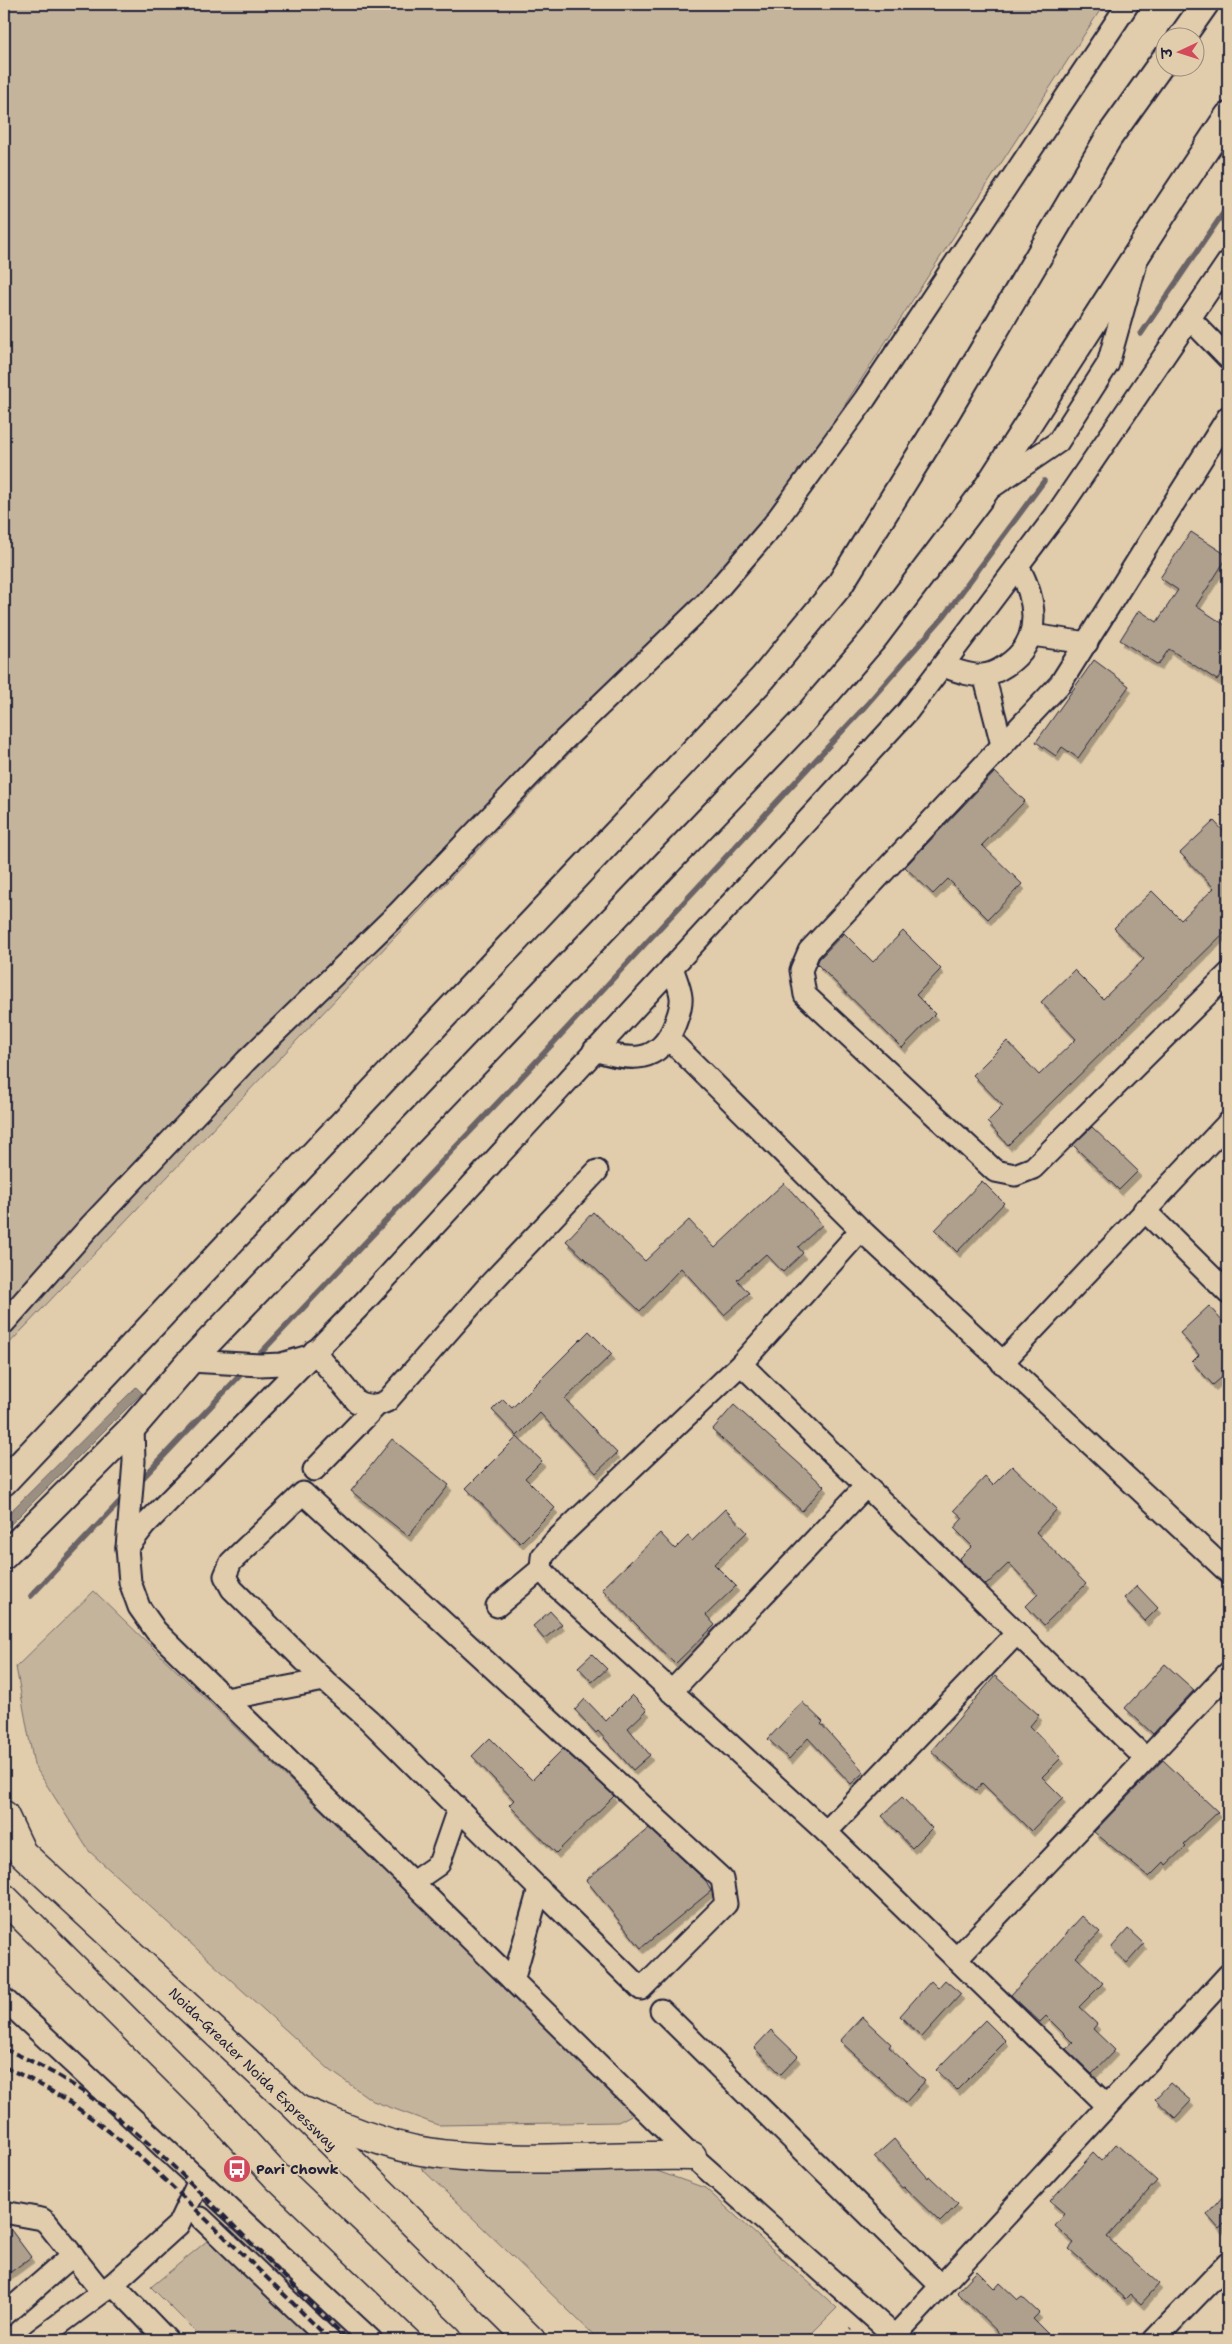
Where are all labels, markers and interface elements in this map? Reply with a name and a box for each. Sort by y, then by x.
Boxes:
north arrow [1154,28,1204,78]
text: उ [1158,46,1176,60]
street label: Noida-Greater Noida Expressway [165,1984,341,2154]
bus stop icon: Pari Chowk [222,2154,252,2184]
place label: Pari Chowk [256,2160,339,2178]

